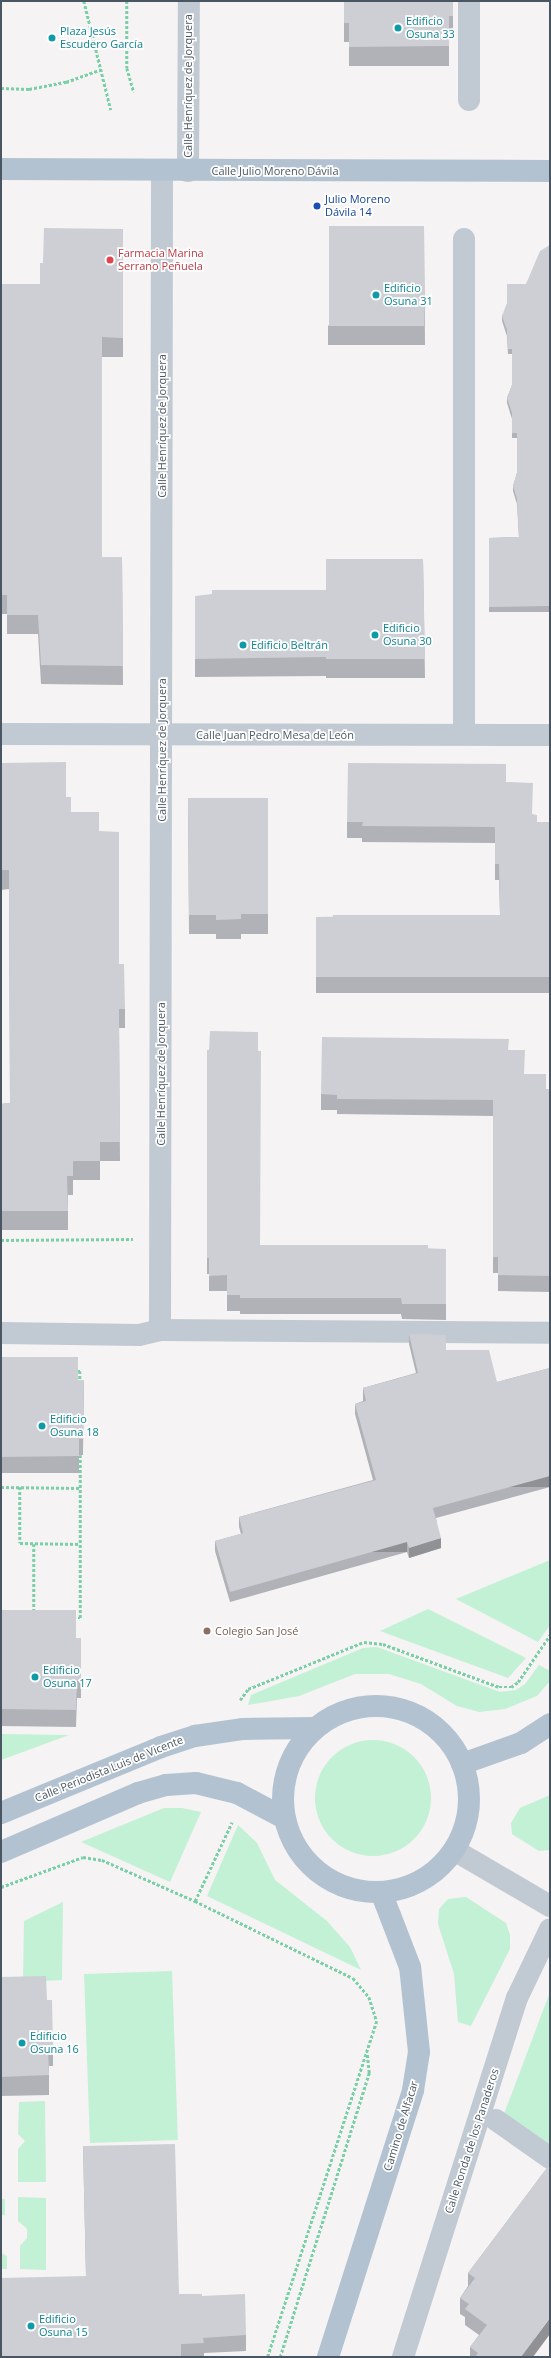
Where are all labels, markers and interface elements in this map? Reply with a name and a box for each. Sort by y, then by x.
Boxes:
street label: Calle Henríquez de Jorquera [181,14,195,158]
place label: Edificio Osuna 33 [406,15,455,41]
marker: Edificio Osuna 33 [393,23,403,33]
place label: Plaza Jesús Escudero García [60,25,143,51]
marker: Plaza Jesús Escudero García [47,33,57,43]
street label: Calle Julio Moreno Dávila [211,164,339,178]
place label: Julio Moreno Dávila 14 [325,193,390,219]
marker: Julio Moreno Dávila 14 [312,201,322,211]
place label: Farmacia Marina Serrano Peñuela [118,247,204,273]
marker: Farmacia Marina Serrano Peñuela [105,255,115,265]
place label: Edificio Osuna 31 [384,282,433,308]
marker: Edificio Osuna 31 [371,290,381,300]
street label: Calle Henríquez de Jorquera [155,354,169,498]
place label: Edificio Osuna 30 [383,622,432,648]
marker: Edificio Osuna 30 [370,630,380,640]
place label: Edificio Beltrán [251,638,328,652]
marker: Edificio Beltrán [238,640,248,650]
street label: Calle Henríquez de Jorquera [155,678,169,822]
street label: Calle Juan Pedro Mesa de León [196,728,354,742]
street label: Calle Henríquez de Jorquera [154,1002,168,1146]
place label: Edificio Osuna 18 [50,1413,99,1439]
marker: Edificio Osuna 18 [37,1421,47,1431]
place label: Colegio San José [215,1624,298,1638]
marker: Colegio San José [202,1626,212,1636]
place label: Edificio Osuna 17 [43,1664,92,1690]
marker: Edificio Osuna 17 [30,1672,40,1682]
street label: Calle Periodista Luis de Vicente [33,1733,185,1805]
place label: Edificio Osuna 16 [30,2030,79,2056]
marker: Edificio Osuna 16 [17,2038,27,2048]
street label: Calle Ronda de los Panaderos [442,2067,502,2215]
street label: Camino de Alfacar [381,2079,421,2173]
place label: Edificio Osuna 15 [39,2313,88,2339]
marker: Edificio Osuna 15 [26,2321,36,2331]

